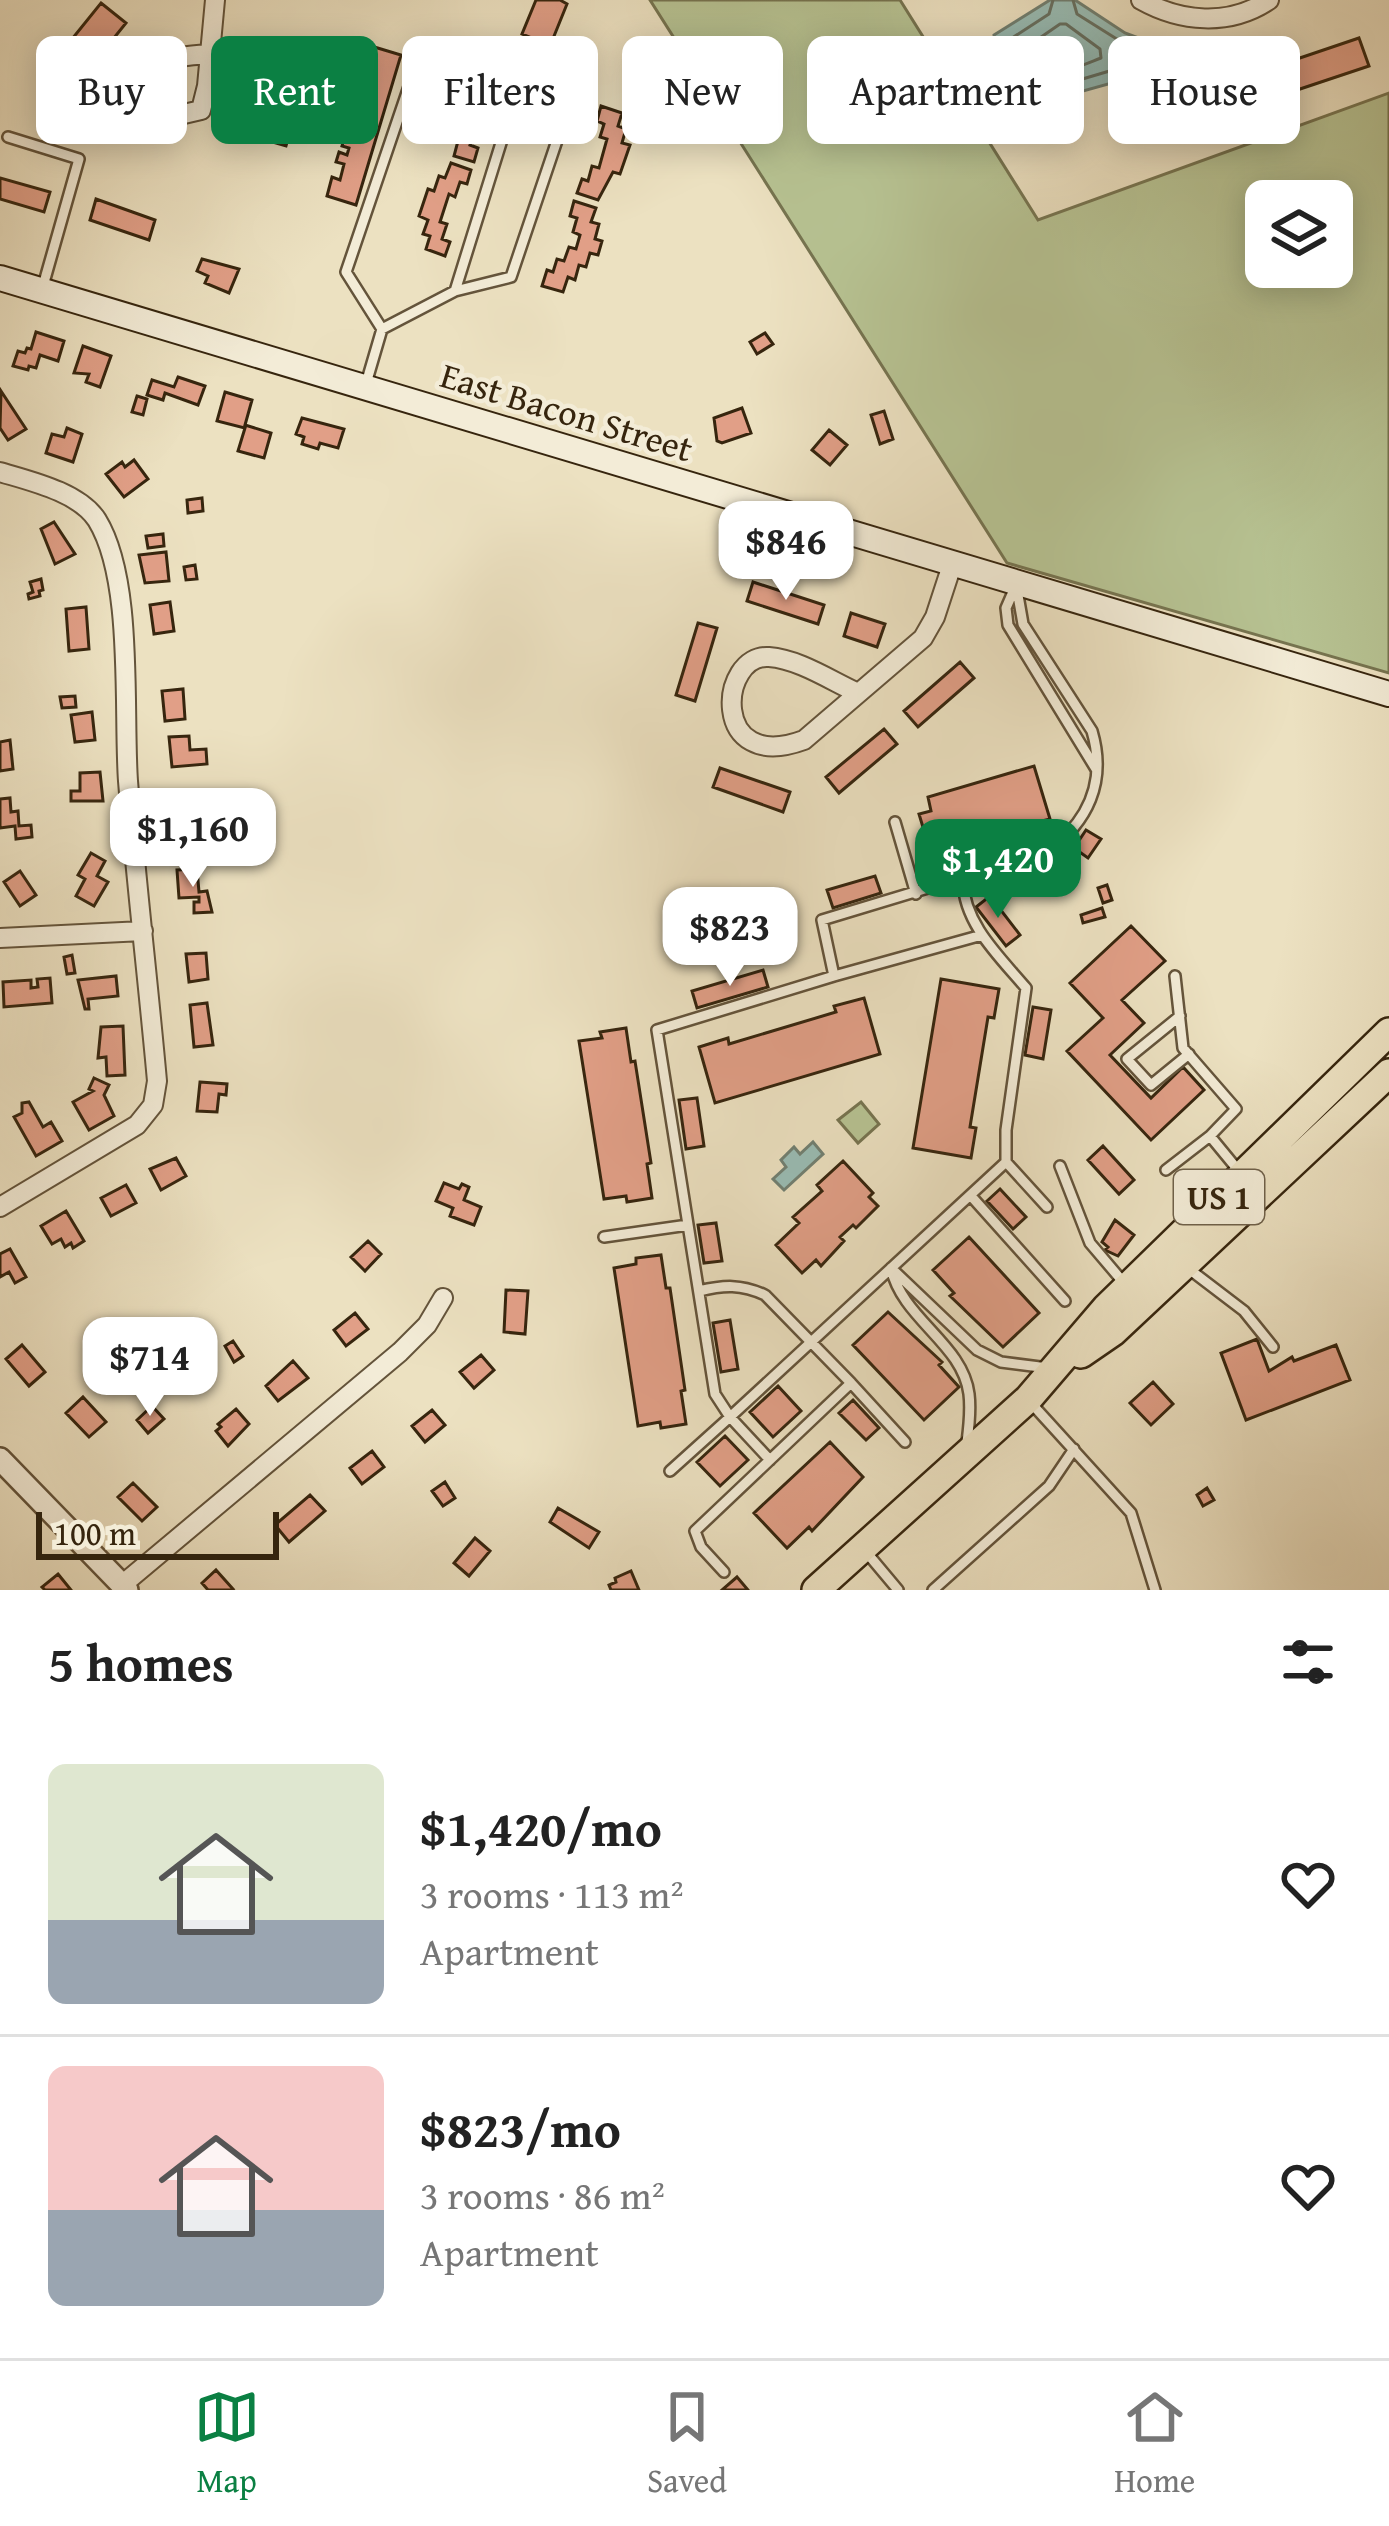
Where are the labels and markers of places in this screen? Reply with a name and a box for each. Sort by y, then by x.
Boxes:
pin: $846 [715,501,857,603]
pin: $1,160 [95,788,291,890]
pin: $1,420 [900,819,1096,921]
pin: $823 [659,887,801,989]
pin: $714 [79,1317,221,1419]

